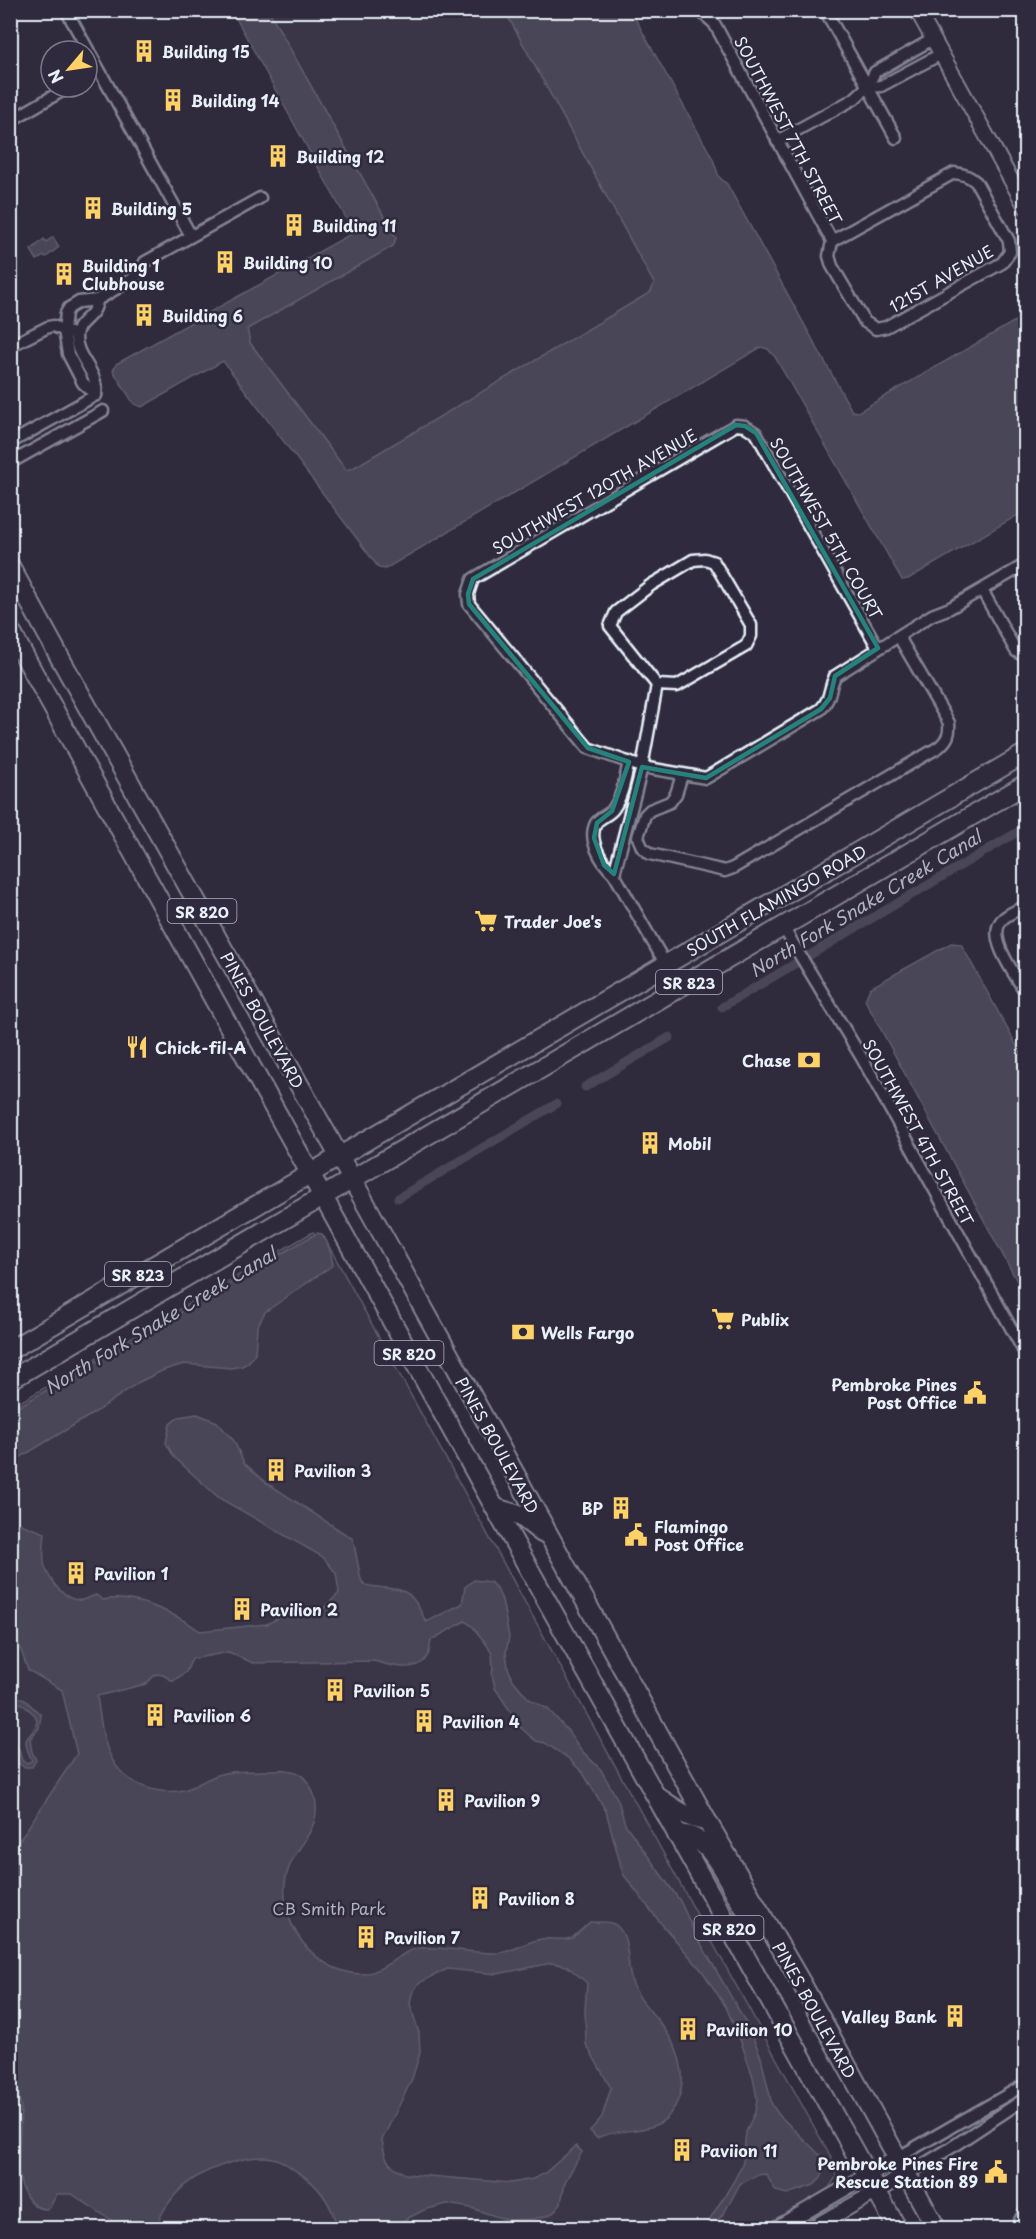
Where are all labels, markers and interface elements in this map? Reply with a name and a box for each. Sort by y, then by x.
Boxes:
street label: SOUTHWEST 7TH STREET [729,32,849,228]
building icon: Building 15 [131,38,157,64]
north arrow [39,39,99,99]
place label: Building 15 [162,39,250,63]
text: N [41,65,69,88]
building icon: Building 14 [160,87,186,113]
place label: Building 14 [191,88,280,112]
building icon: Building 12 [265,143,291,169]
place label: Building 12 [296,144,385,168]
building icon: Building 5 [80,195,106,221]
place label: Building 5 [111,196,192,220]
building icon: Building 11 [281,212,307,238]
place label: Building 11 [312,213,397,237]
street label: 121ST AVENUE [885,238,997,318]
building icon: Building 10 [212,249,238,275]
place label: Building 10 [243,250,333,274]
place label: Building 1 Clubhouse [82,253,165,295]
building icon: Building 1 Clubhouse [51,261,77,287]
building icon: Building 6 [131,302,157,328]
place label: Building 6 [162,303,243,327]
street label: SOUTHWEST 120TH AVENUE [487,422,701,560]
street label: SOUTHWEST 5TH COURT [765,433,889,623]
water label: North Fork Snake Creek Canal [744,821,989,983]
street label: SOUTH FLAMINGO ROAD [681,838,871,962]
road number: SR 820 [168,899,236,923]
supermarket icon: Trader Joe's [473,908,499,934]
place label: Trader Joe's [504,909,602,933]
street label: PINES BOULEVARD [215,947,311,1093]
road number: SR 823 [656,970,722,994]
restaurant icon: Chick-fil-A [124,1034,150,1060]
street label: SOUTHWEST 4TH STREET [858,1034,981,1230]
place label: Chick-fil-A [155,1035,247,1059]
bank icon: Chase [796,1047,822,1073]
place label: Chase [742,1048,791,1072]
building icon: Mobil [637,1130,663,1156]
place label: Mobil [668,1131,711,1155]
water label: North Fork Snake Creek Canal [39,1238,284,1400]
road number: SR 823 [105,1262,171,1286]
supermarket icon: Publix [710,1306,736,1332]
place label: Publix [741,1307,789,1331]
bank icon: Wells Fargo [510,1319,536,1345]
place label: Wells Fargo [541,1320,635,1344]
road number: SR 820 [374,1341,444,1365]
street label: PINES BOULEVARD [450,1372,546,1518]
place label: Pembroke Pines Post Office [831,1372,957,1414]
public building icon: Pembroke Pines Post Office [962,1380,988,1406]
building icon: Pavilion 3 [263,1457,289,1483]
place label: Pavilion 3 [294,1458,371,1482]
building icon: BP [608,1495,634,1521]
place label: BP [582,1496,604,1520]
place label: Flamingo Post Office [654,1514,744,1556]
public building icon: Flamingo Post Office [623,1522,649,1548]
building icon: Pavilion 1 [63,1560,89,1586]
place label: Pavilion 1 [94,1561,169,1585]
building icon: Pavilion 2 [229,1596,255,1622]
place label: Pavilion 2 [260,1597,338,1621]
building icon: Pavilion 5 [322,1677,348,1703]
place label: Pavilion 5 [353,1678,430,1702]
building icon: Pavilion 6 [142,1702,168,1728]
place label: Pavilion 6 [173,1703,251,1727]
building icon: Pavilion 4 [411,1708,437,1734]
place label: Pavilion 4 [442,1709,520,1733]
building icon: Pavilion 9 [433,1787,459,1813]
place label: Pavilion 9 [464,1788,540,1812]
building icon: Pavilion 8 [467,1885,493,1911]
place label: Pavilion 8 [498,1886,575,1910]
park label: CB Smith Park [272,1896,386,1920]
road number: SR 820 [694,1916,764,1940]
building icon: Pavilion 7 [353,1924,379,1950]
place label: Pavilion 7 [384,1925,461,1949]
street label: PINES BOULEVARD [767,1937,863,2083]
building icon: Valley Bank [942,2003,968,2029]
place label: Valley Bank [841,2004,937,2028]
building icon: Pavilion 10 [675,2016,701,2042]
place label: Pavilion 10 [706,2017,793,2041]
building icon: Paviion 11 [669,2137,695,2163]
place label: Paviion 11 [700,2138,778,2162]
place label: Pembroke Pines Fire Rescue Station 89 [817,2151,978,2193]
public building icon: Pembroke Pines Fire Rescue Station 89 [983,2159,1009,2185]

